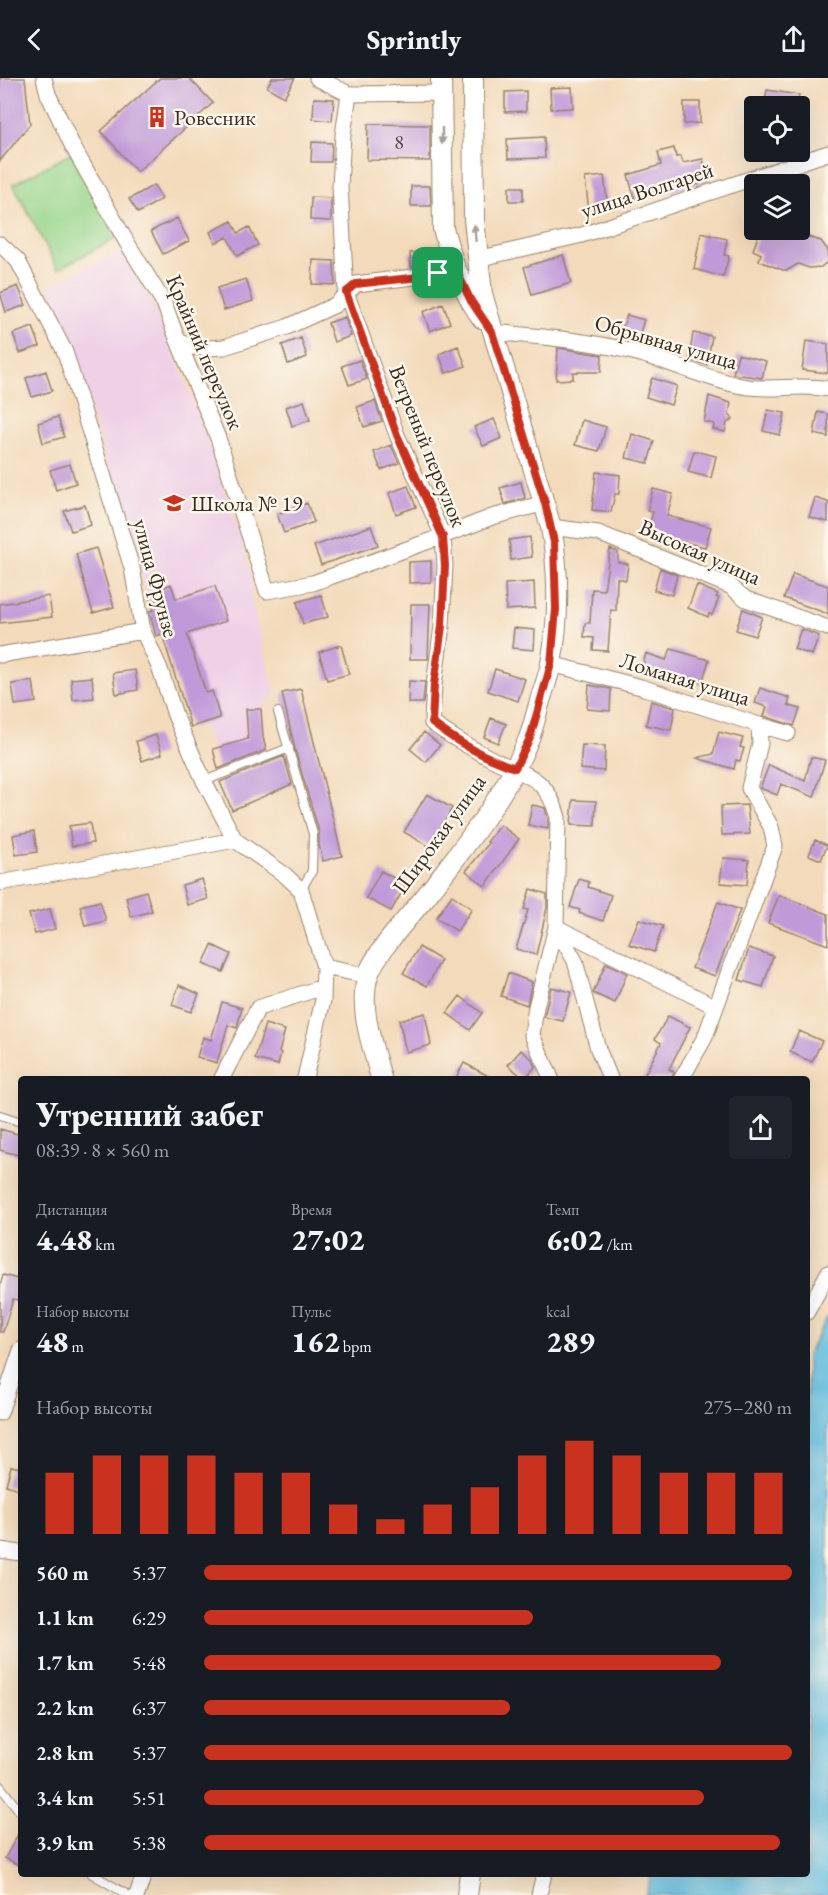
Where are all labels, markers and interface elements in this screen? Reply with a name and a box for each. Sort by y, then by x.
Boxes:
text: Sprintly [367,22,461,57]
icon: back [18,23,51,56]
icon: share [777,23,810,56]
map controls [744,96,810,240]
button: locate [744,96,810,162]
place label: Ровесник [174,103,256,132]
building icon: Ровесник [145,105,169,129]
one-way arrow [437,127,447,146]
house number: 8 [394,129,404,155]
street label: улица Волгарей [577,155,717,225]
button: layers [744,174,810,240]
one-way arrow [470,224,480,243]
pin [412,247,463,298]
icon: arrive [421,256,454,289]
street label: Крайний переулок [159,270,251,434]
street label: Обрывная улица [591,308,741,376]
street label: Ветреный переулок [382,361,474,532]
place label: Школа № 19 [191,489,303,518]
school or university icon: Школа № 19 [162,491,186,515]
street label: Высокая улица [635,512,766,592]
street label: улица Фрунзе [126,516,186,641]
street label: Ломаная улица [616,645,754,713]
street label: Широкая улица [386,768,492,900]
text: Утренний забег [36,1093,263,1136]
button: share [729,1096,792,1159]
text: 08:39 · 8 × 560 m [36,1137,169,1163]
text: Дистанция [36,1199,107,1220]
text: Время [291,1199,332,1220]
text: Темп [546,1199,579,1220]
text: 4.48 [36,1220,92,1259]
text: 27:02 [291,1220,364,1259]
text: 6:02 [546,1220,603,1259]
text: km [92,1234,115,1255]
text: /km [603,1234,633,1255]
text: Набор высоты [36,1301,129,1322]
text: Пульс [291,1301,332,1322]
text: kcal [546,1301,570,1322]
text: 48 [36,1322,68,1361]
text: 162 [291,1322,340,1361]
text: 289 [546,1322,595,1361]
text: m [68,1336,84,1357]
text: bpm [340,1336,372,1357]
text: Набор высоты [36,1394,152,1420]
text: 275–280 m [704,1394,792,1420]
text: 560 m [36,1560,89,1586]
text: 5:37 [132,1560,166,1586]
text: 1.1 km [36,1605,94,1631]
text: 6:29 [132,1605,166,1631]
text: 1.7 km [36,1650,94,1676]
text: 5:48 [132,1650,166,1676]
text: 2.2 km [36,1695,94,1721]
text: 6:37 [132,1695,166,1721]
text: 2.8 km [36,1740,94,1766]
text: 5:37 [132,1740,166,1766]
text: 3.4 km [36,1785,94,1811]
text: 5:51 [132,1785,166,1811]
text: 3.9 km [36,1830,94,1856]
text: 5:38 [132,1830,166,1856]

